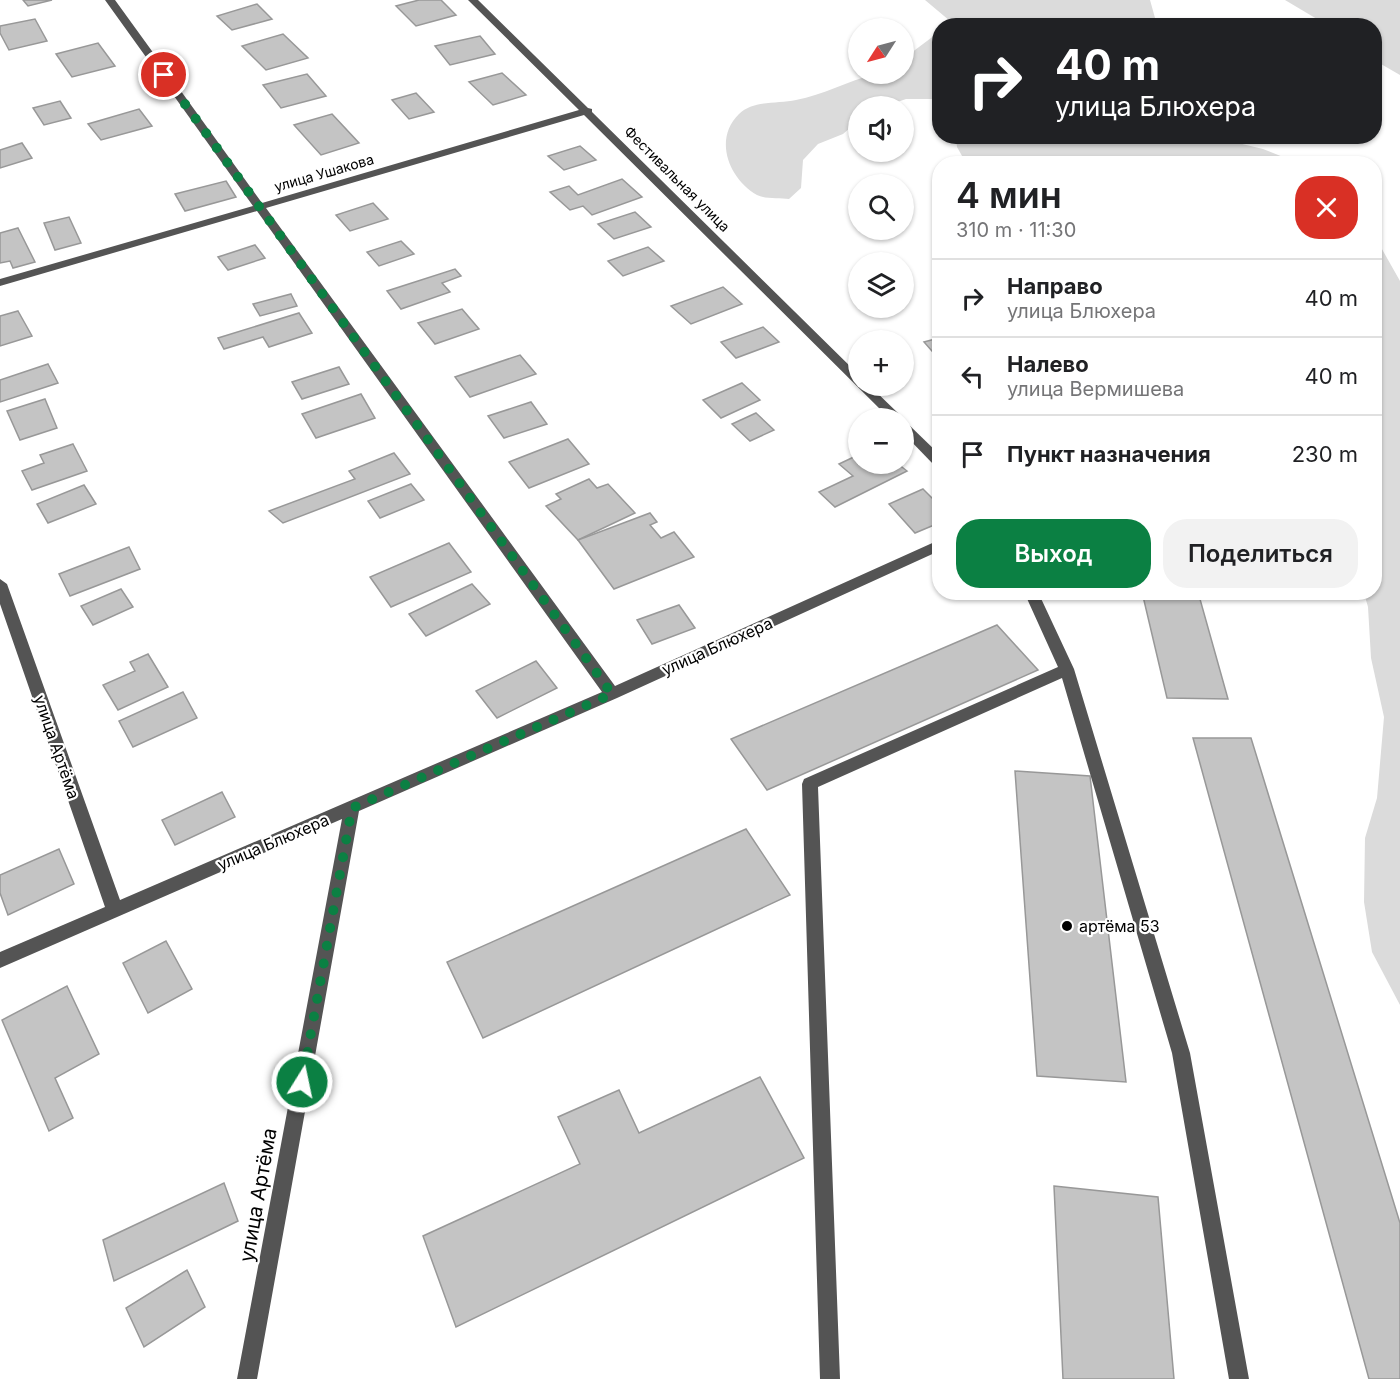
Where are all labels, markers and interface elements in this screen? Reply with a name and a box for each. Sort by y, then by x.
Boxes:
north arrow [848,18,914,84]
map controls [848,18,914,474]
text: 40 m [1055,39,1160,90]
icon: right [956,42,1034,120]
pin [138,49,189,100]
icon: arrive [147,58,180,91]
text: улица Блюхера [1055,90,1256,123]
button: sound [848,96,914,162]
street label: Фестивальная улица [621,122,734,235]
street label: улица Ушакова [272,150,376,195]
text: 4 мин [956,173,1062,217]
button: search [848,174,914,240]
button: close [1295,176,1358,239]
text: 310 m · 11:30 [956,218,1076,242]
button: layers [848,252,914,318]
text: Направо [1007,273,1103,299]
icon: right [956,282,989,315]
text: 40 m [1304,285,1358,311]
text: улица Блюхера [1007,299,1156,323]
button: + [848,330,914,396]
text: Налево [1007,351,1089,377]
icon: left [956,360,989,393]
text: 40 m [1304,363,1358,389]
text: улица Вермишева [1007,377,1184,401]
button: − [848,408,914,474]
icon: arrive [956,438,989,471]
text: Пункт назначения [1007,441,1211,467]
text: 230 m [1292,441,1358,467]
button: Выход [956,519,1151,588]
button: Поделиться [1163,519,1358,588]
street label: улица Блюхера [658,613,776,679]
street label: улица Артёма [30,692,84,802]
street label: улица Блюхера [214,809,332,875]
place label: артёма 53 [1079,916,1160,936]
marker: артёма 53 [1060,919,1074,933]
position arrow [270,1050,334,1114]
street label: улица Артёма [234,1126,282,1264]

